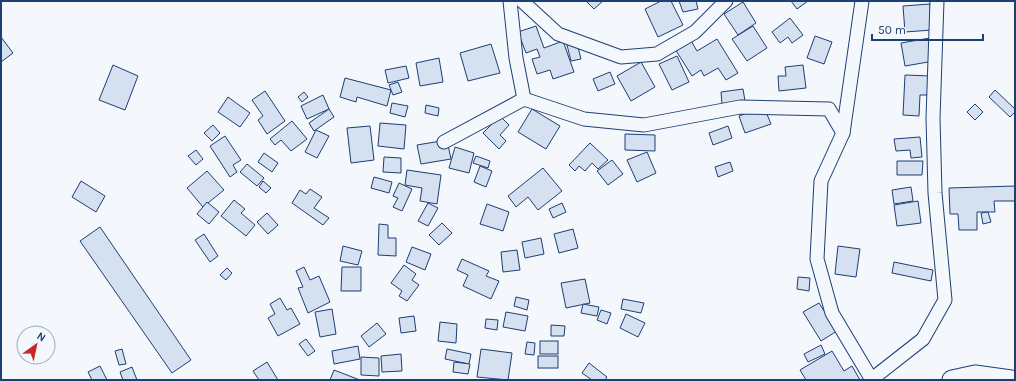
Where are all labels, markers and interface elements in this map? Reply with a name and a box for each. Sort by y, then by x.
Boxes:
scale bar [872,16,983,42]
text: 50 m [878,23,906,37]
north arrow [16,325,56,365]
text: N [34,329,48,345]

